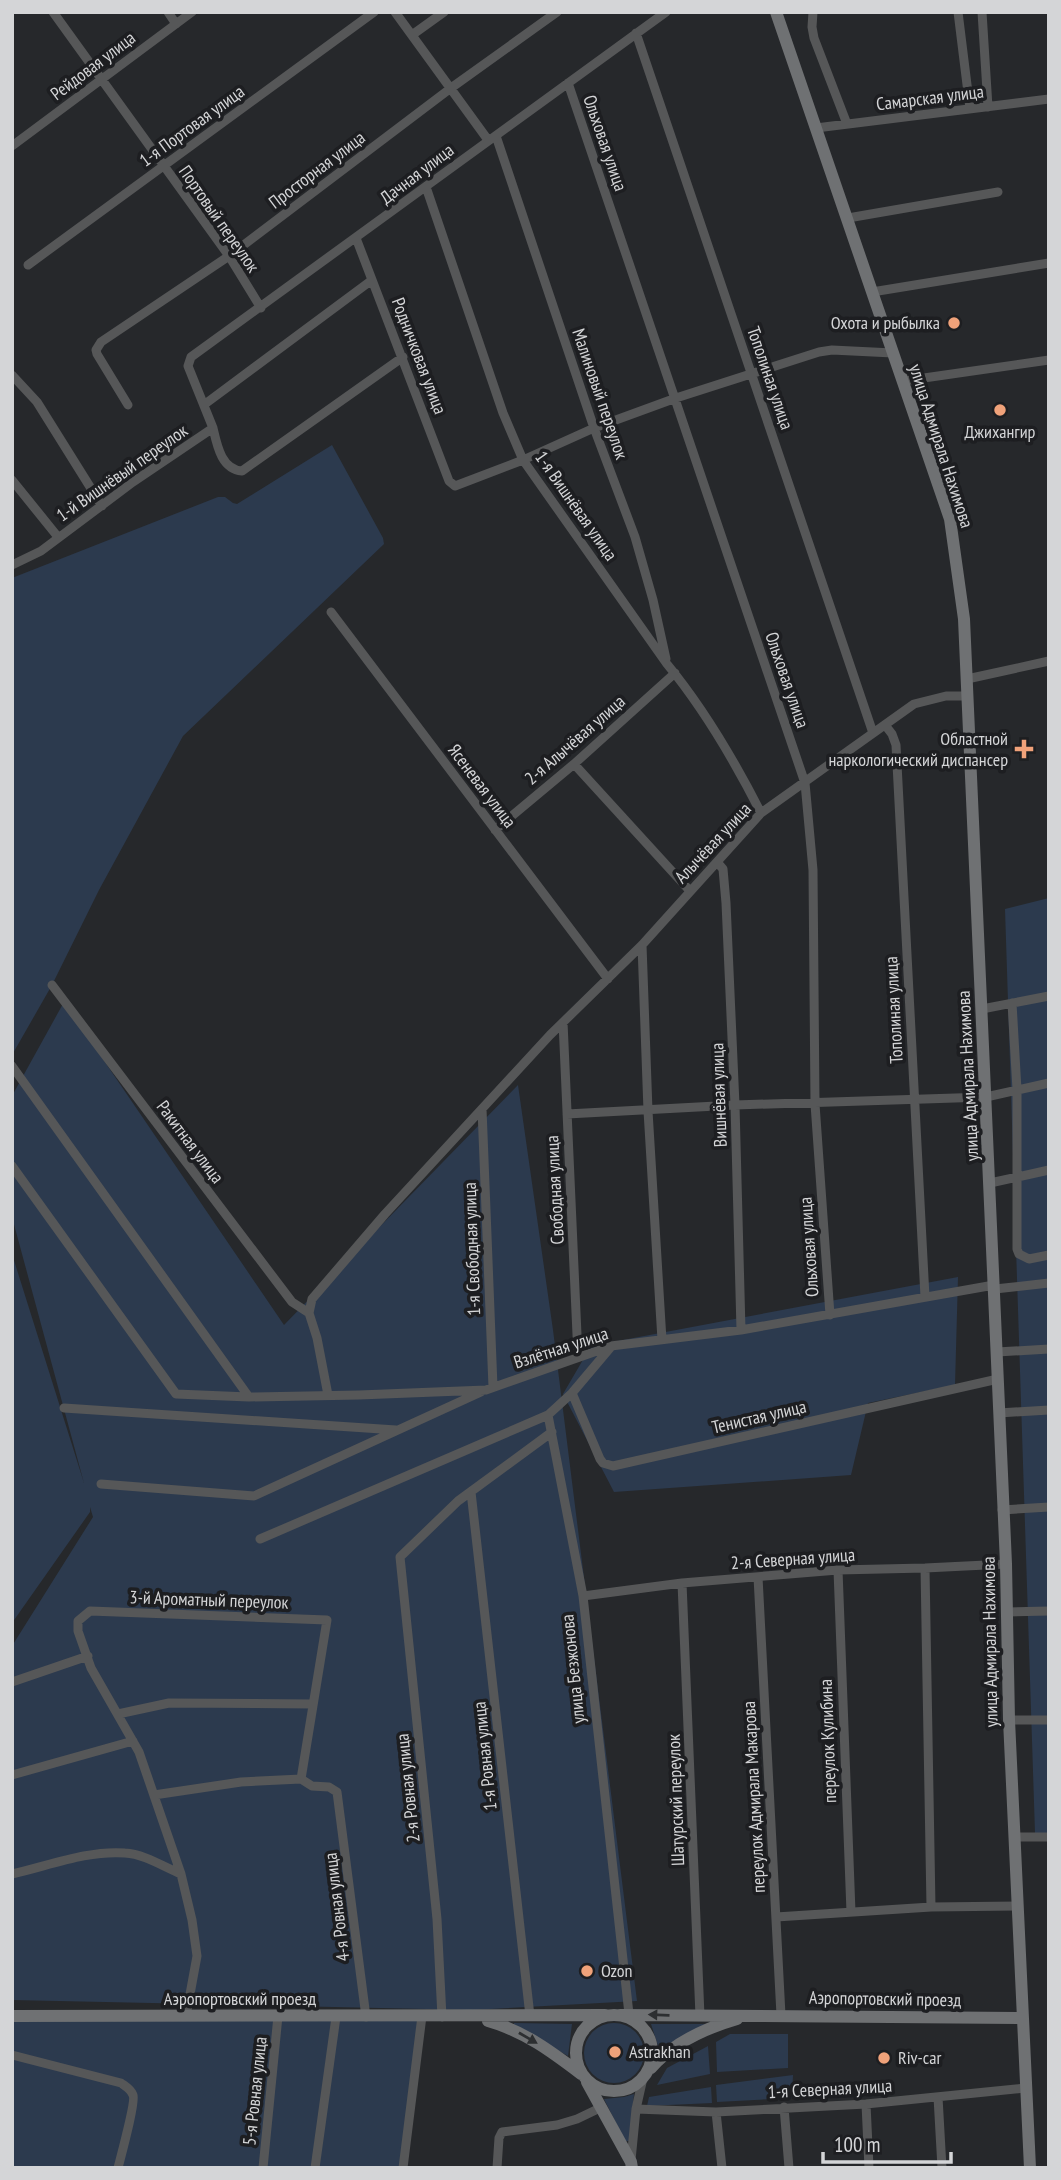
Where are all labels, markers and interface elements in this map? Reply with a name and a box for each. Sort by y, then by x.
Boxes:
street label: Рейдовая улица [46,26,140,105]
street label: 1-я Портовая улица [135,80,249,171]
street label: Самарская улица [875,80,985,116]
street label: Ольховая улица [578,92,633,194]
street label: Просторная улица [264,126,370,213]
street label: Дачная улица [375,138,458,209]
street label: Портовый переулок [174,161,265,277]
street label: Родничковая улица [387,294,452,417]
place label: Охота и рыбылка [831,311,940,334]
marker: Охота и рыбылка [946,315,962,331]
street label: Тополиная улица [742,323,799,432]
street label: Малиновый переулок [567,325,634,462]
street label: улица Адмирала Нахимова [904,361,979,531]
marker: Джихангир [992,402,1008,418]
street label: 1-й Вишнёвый переулок [52,419,192,526]
place label: Джихангир [965,420,1036,443]
street label: 1-я Вишнёвая улица [530,446,623,565]
street label: Ольховая улица [760,629,815,731]
street label: 2-я Алычёвая улица [520,690,630,790]
place label: Областной наркологический диспансер [828,727,1008,771]
street label: Ясеневая улица [443,739,521,832]
marker: Областной наркологический диспансер [1014,739,1034,759]
street label: Алычёвая улица [669,798,756,888]
street label: Тополиная улица [879,956,908,1064]
street label: улица Адмирала Нахимова [952,990,983,1162]
street label: Вишнёвая улица [705,1042,732,1148]
street label: Ракитная улица [152,1096,229,1188]
street label: Свободная улица [540,1135,569,1245]
street label: 1-я Свободная улица [458,1182,485,1316]
street label: Ольховая улица [794,1196,823,1298]
street label: Взлётная улица [511,1321,611,1374]
street label: Тенистая улица [709,1394,808,1439]
street label: 2-я Северная улица [730,1543,856,1574]
street label: улица Адмирала Нахимова [977,1556,1002,1728]
street label: 3-й Ароматный переулок [129,1585,289,1614]
street label: улица Безжонова [555,1613,590,1725]
street label: переулок Кулибина [814,1679,841,1803]
street label: 1-я Ровная улица [467,1700,502,1812]
street label: переулок Адмирала Макарова [737,1701,770,1893]
street label: 2-я Ровная улица [390,1732,425,1844]
street label: Шатурский переулок [662,1734,689,1866]
street label: 4-я Ровная улица [318,1851,355,1963]
place label: Ozon [601,1959,633,1982]
marker: Ozon [579,1963,595,1979]
street label: Аэропортовский проезд [809,1986,962,2011]
street label: Аэропортовский проезд [164,1987,316,2010]
one-way arrow [648,2009,670,2021]
one-way arrow [519,2032,538,2044]
street label: 5-я Ровная улица [237,2035,272,2147]
place label: Astrakhan [629,2040,691,2063]
marker: Astrakhan [607,2044,623,2060]
place label: Riv-car [898,2046,941,2069]
marker: Riv-car [876,2050,892,2066]
street label: 1-я Северная улица [767,2074,893,2103]
scale bar [823,2120,951,2164]
text: 100 m [834,2131,880,2158]

